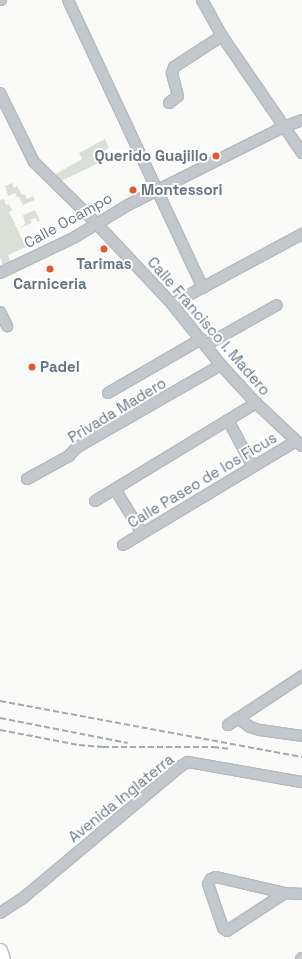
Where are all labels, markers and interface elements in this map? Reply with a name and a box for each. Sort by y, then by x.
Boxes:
place label: Querido Guajillo [94,147,208,165]
marker: Querido Guajillo [211,151,221,161]
place label: Montessori [141,181,222,199]
marker: Montessori [128,185,138,195]
street label: Calle Ocampo [21,188,115,252]
marker: Tarimas [99,244,109,254]
street label: Calle Francisco I. Madero [144,253,274,399]
place label: Tarimas [76,255,132,273]
marker: Carniceria [45,264,55,274]
place label: Carniceria [13,275,87,293]
place label: Padel [40,358,80,376]
marker: Padel [27,362,37,372]
street label: Privada Madero [65,374,169,446]
street label: Calle Paseo de los Ficus [124,428,280,532]
street label: Avenida Inglaterra [65,750,177,846]

